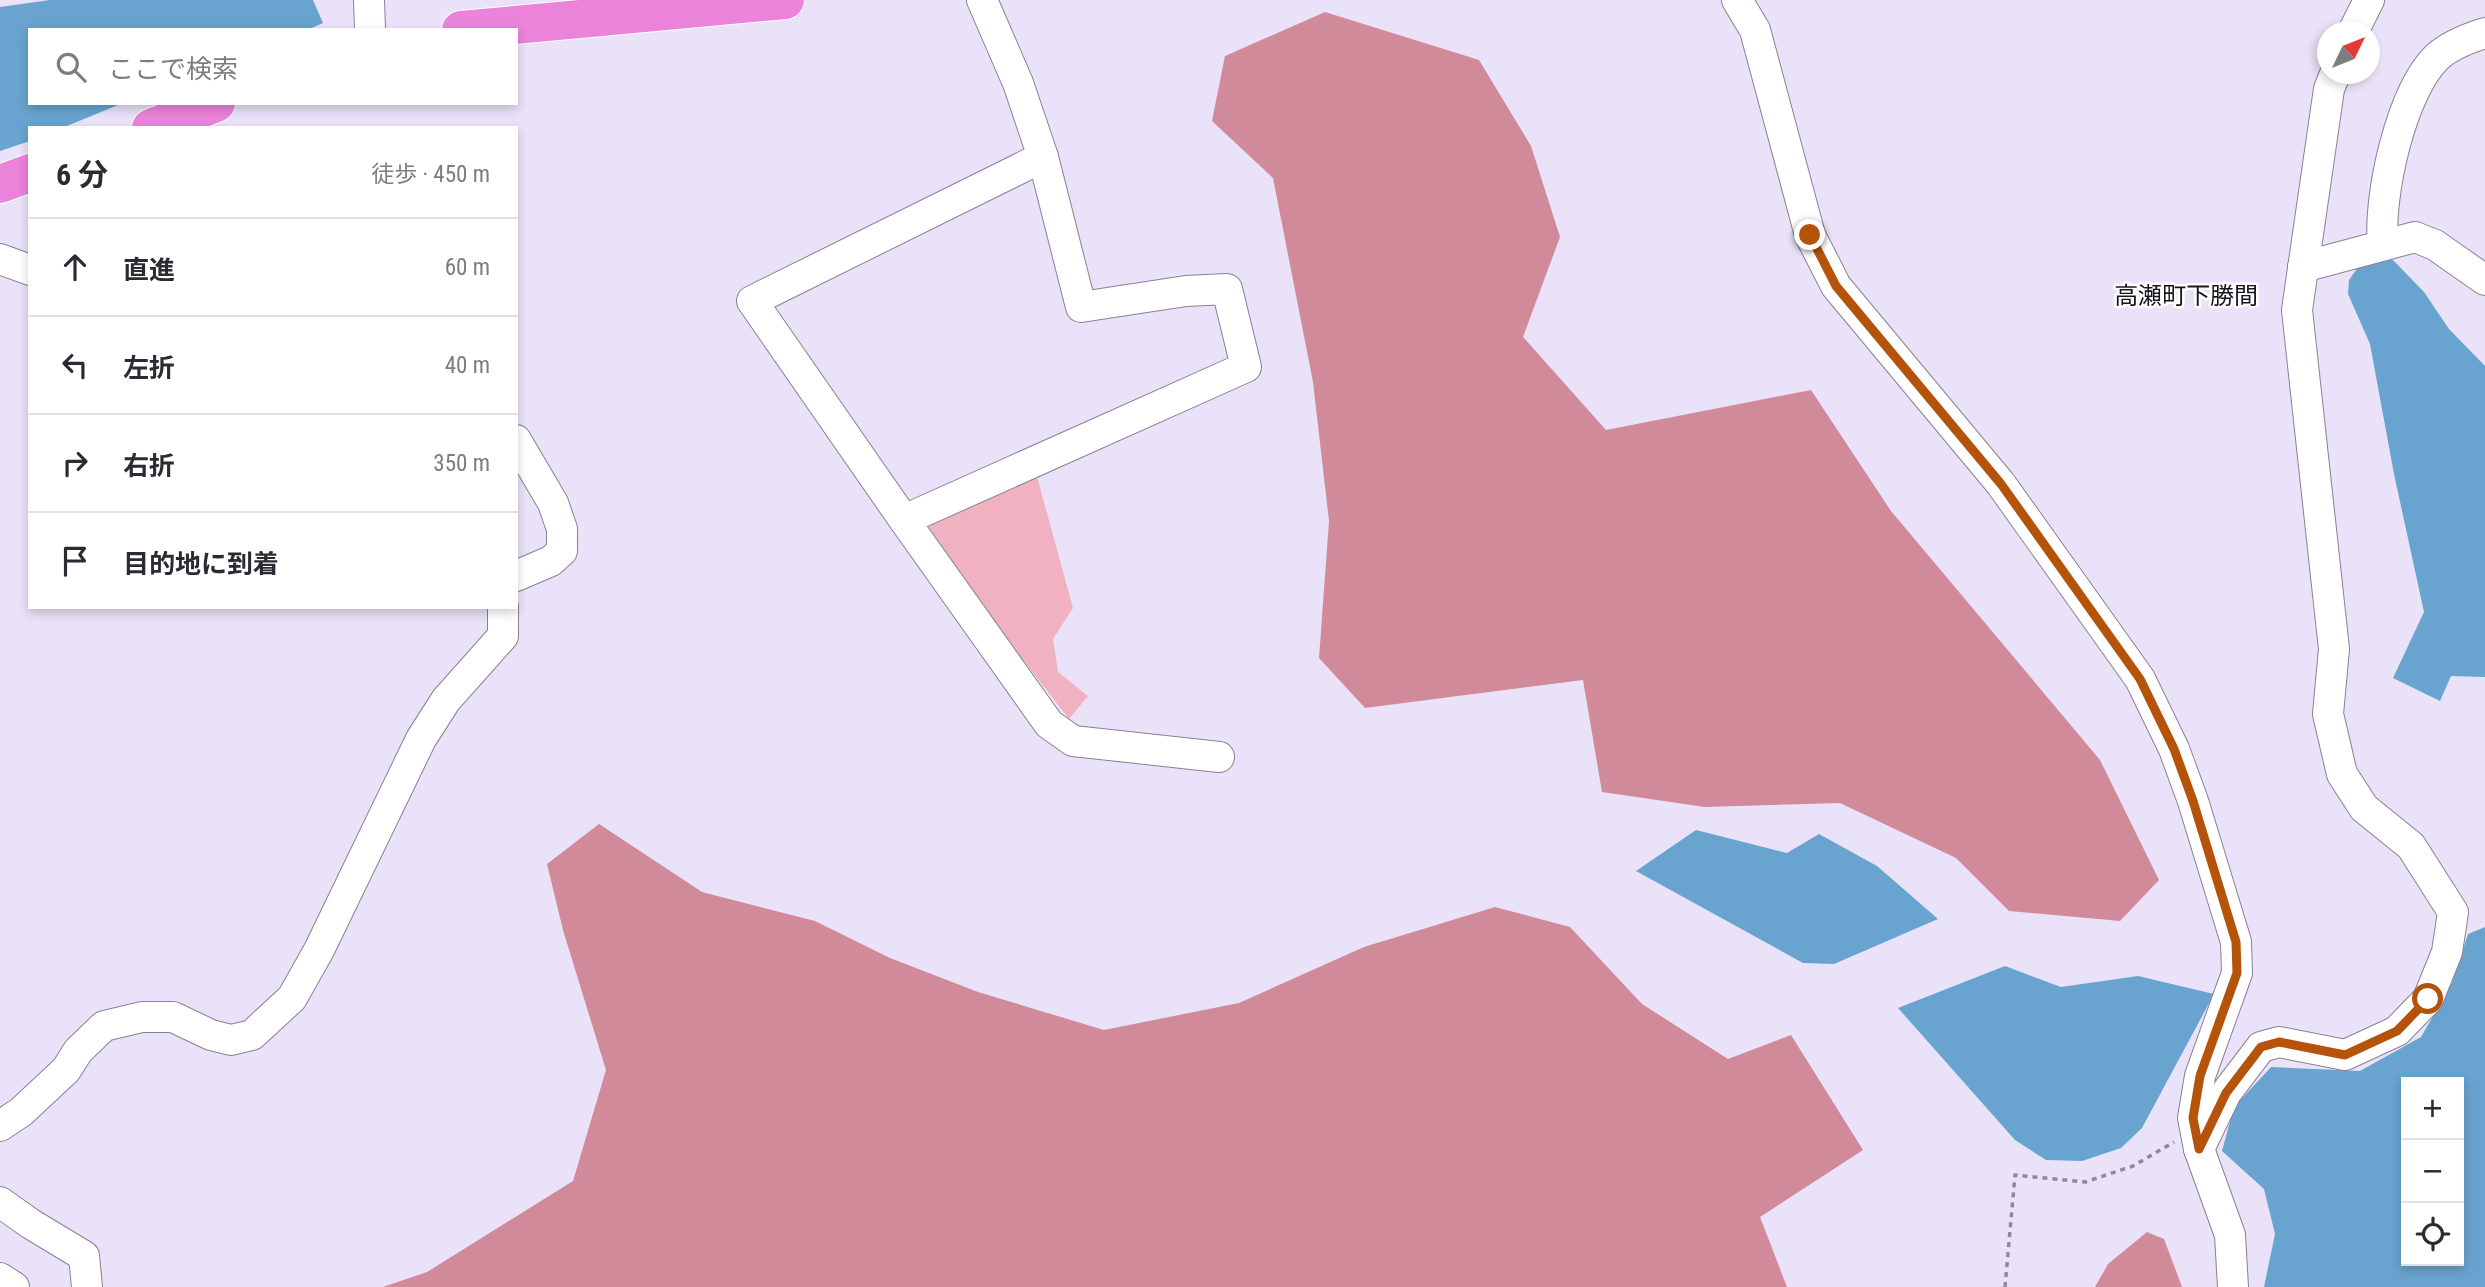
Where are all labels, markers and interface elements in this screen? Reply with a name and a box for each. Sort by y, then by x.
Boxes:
north arrow [2317,21,2380,84]
search box [28,28,518,105]
icon: search [52,48,90,86]
text: ここで検索 [108,54,238,84]
text: 6 分 [56,157,108,192]
text: 徒歩 · 450 m [371,161,490,188]
route end [1794,219,1825,250]
icon: ahead [56,248,94,286]
text: 60 m [445,254,490,281]
text: 直進 [123,255,175,285]
district label: 高瀬町下勝間 [2114,282,2258,310]
icon: left [56,346,94,384]
text: 40 m [445,352,490,379]
text: 左折 [123,353,175,383]
icon: right [56,444,94,482]
text: 350 m [433,450,490,477]
text: 右折 [123,451,175,481]
icon: arrive [56,542,94,580]
text: 目的地に到着 [123,549,279,579]
route start [2412,983,2443,1014]
map controls [2401,1077,2464,1266]
button: + [2401,1077,2464,1140]
button: − [2401,1140,2464,1203]
button: locate [2401,1203,2464,1266]

